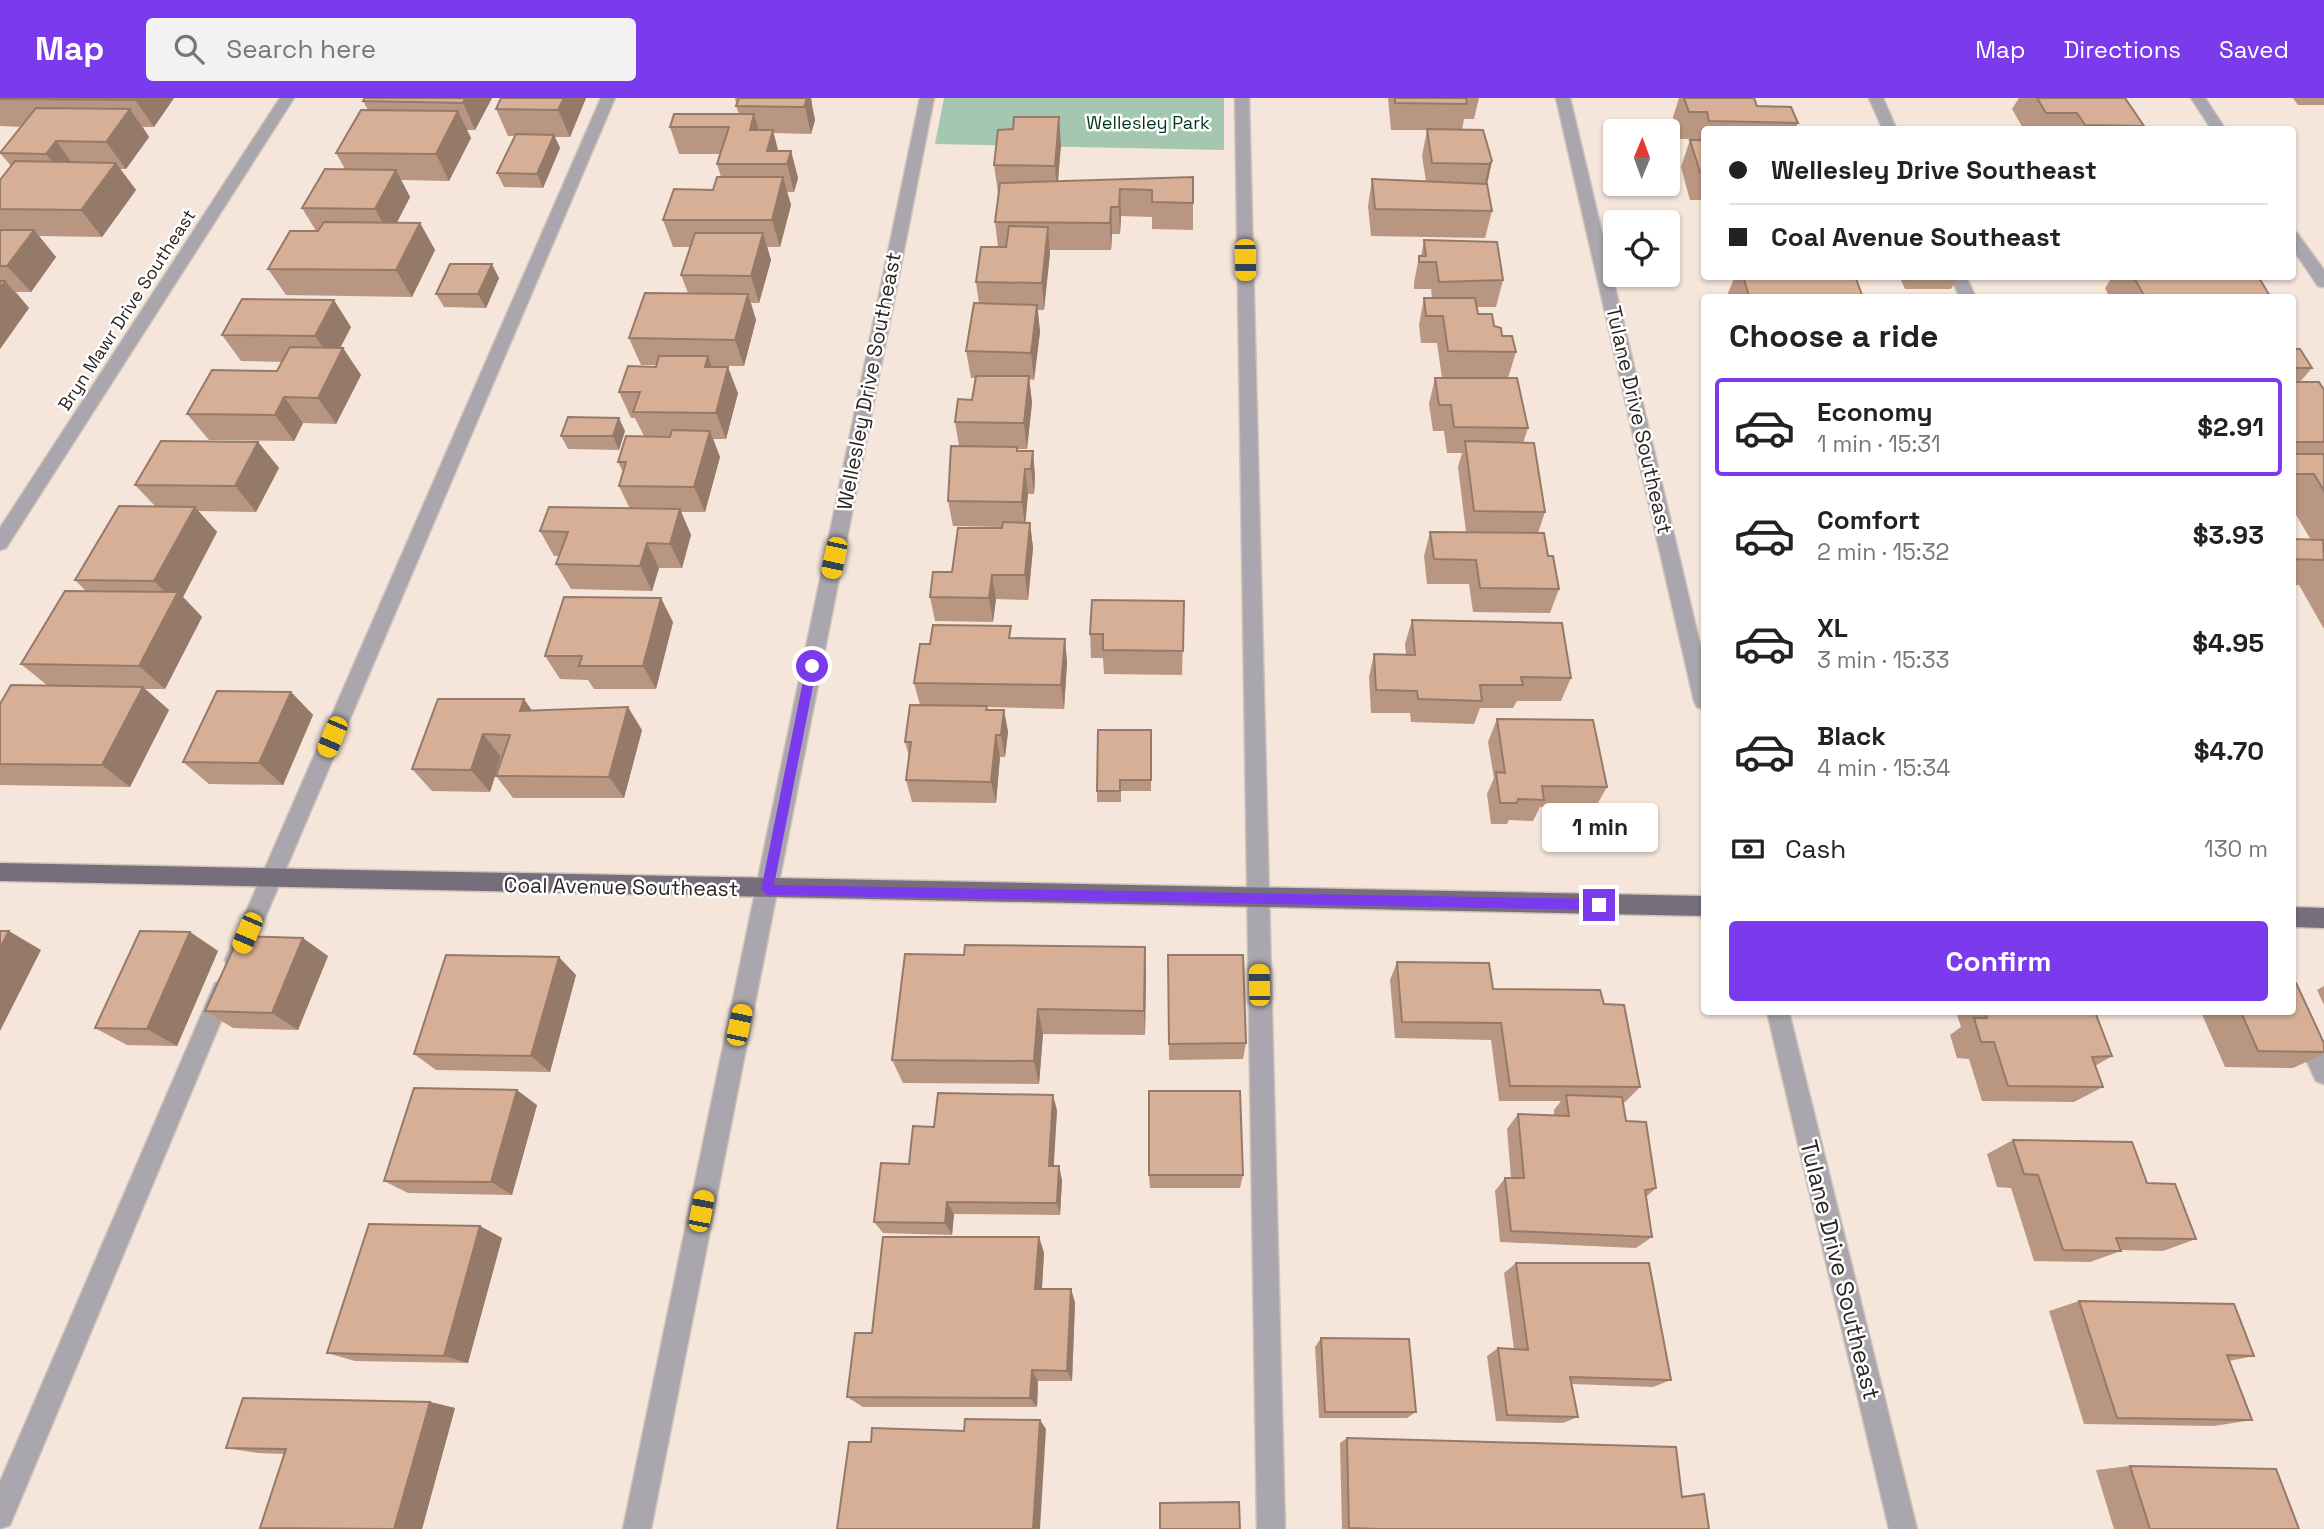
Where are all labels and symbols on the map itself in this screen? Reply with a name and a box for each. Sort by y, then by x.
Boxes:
park label: Wellesley Park [1086,111,1210,134]
north arrow [1603,119,1680,196]
street label: Bryn Mawr Drive Southeast [53,205,200,415]
car [1235,239,1256,281]
street label: Wellesley Drive Southeast [830,250,907,512]
street label: Tulane Drive Southeast [1600,303,1679,537]
car [820,535,849,581]
route start [796,650,828,682]
car [315,714,350,760]
callout: 1 min [1541,804,1657,852]
street label: Coal Avenue Southeast [504,871,738,902]
route end [1583,889,1615,921]
car [230,910,265,956]
car [1249,964,1270,1006]
car [725,1002,754,1048]
street label: Tulane Drive Southeast [1793,1137,1888,1403]
car [687,1188,716,1234]

